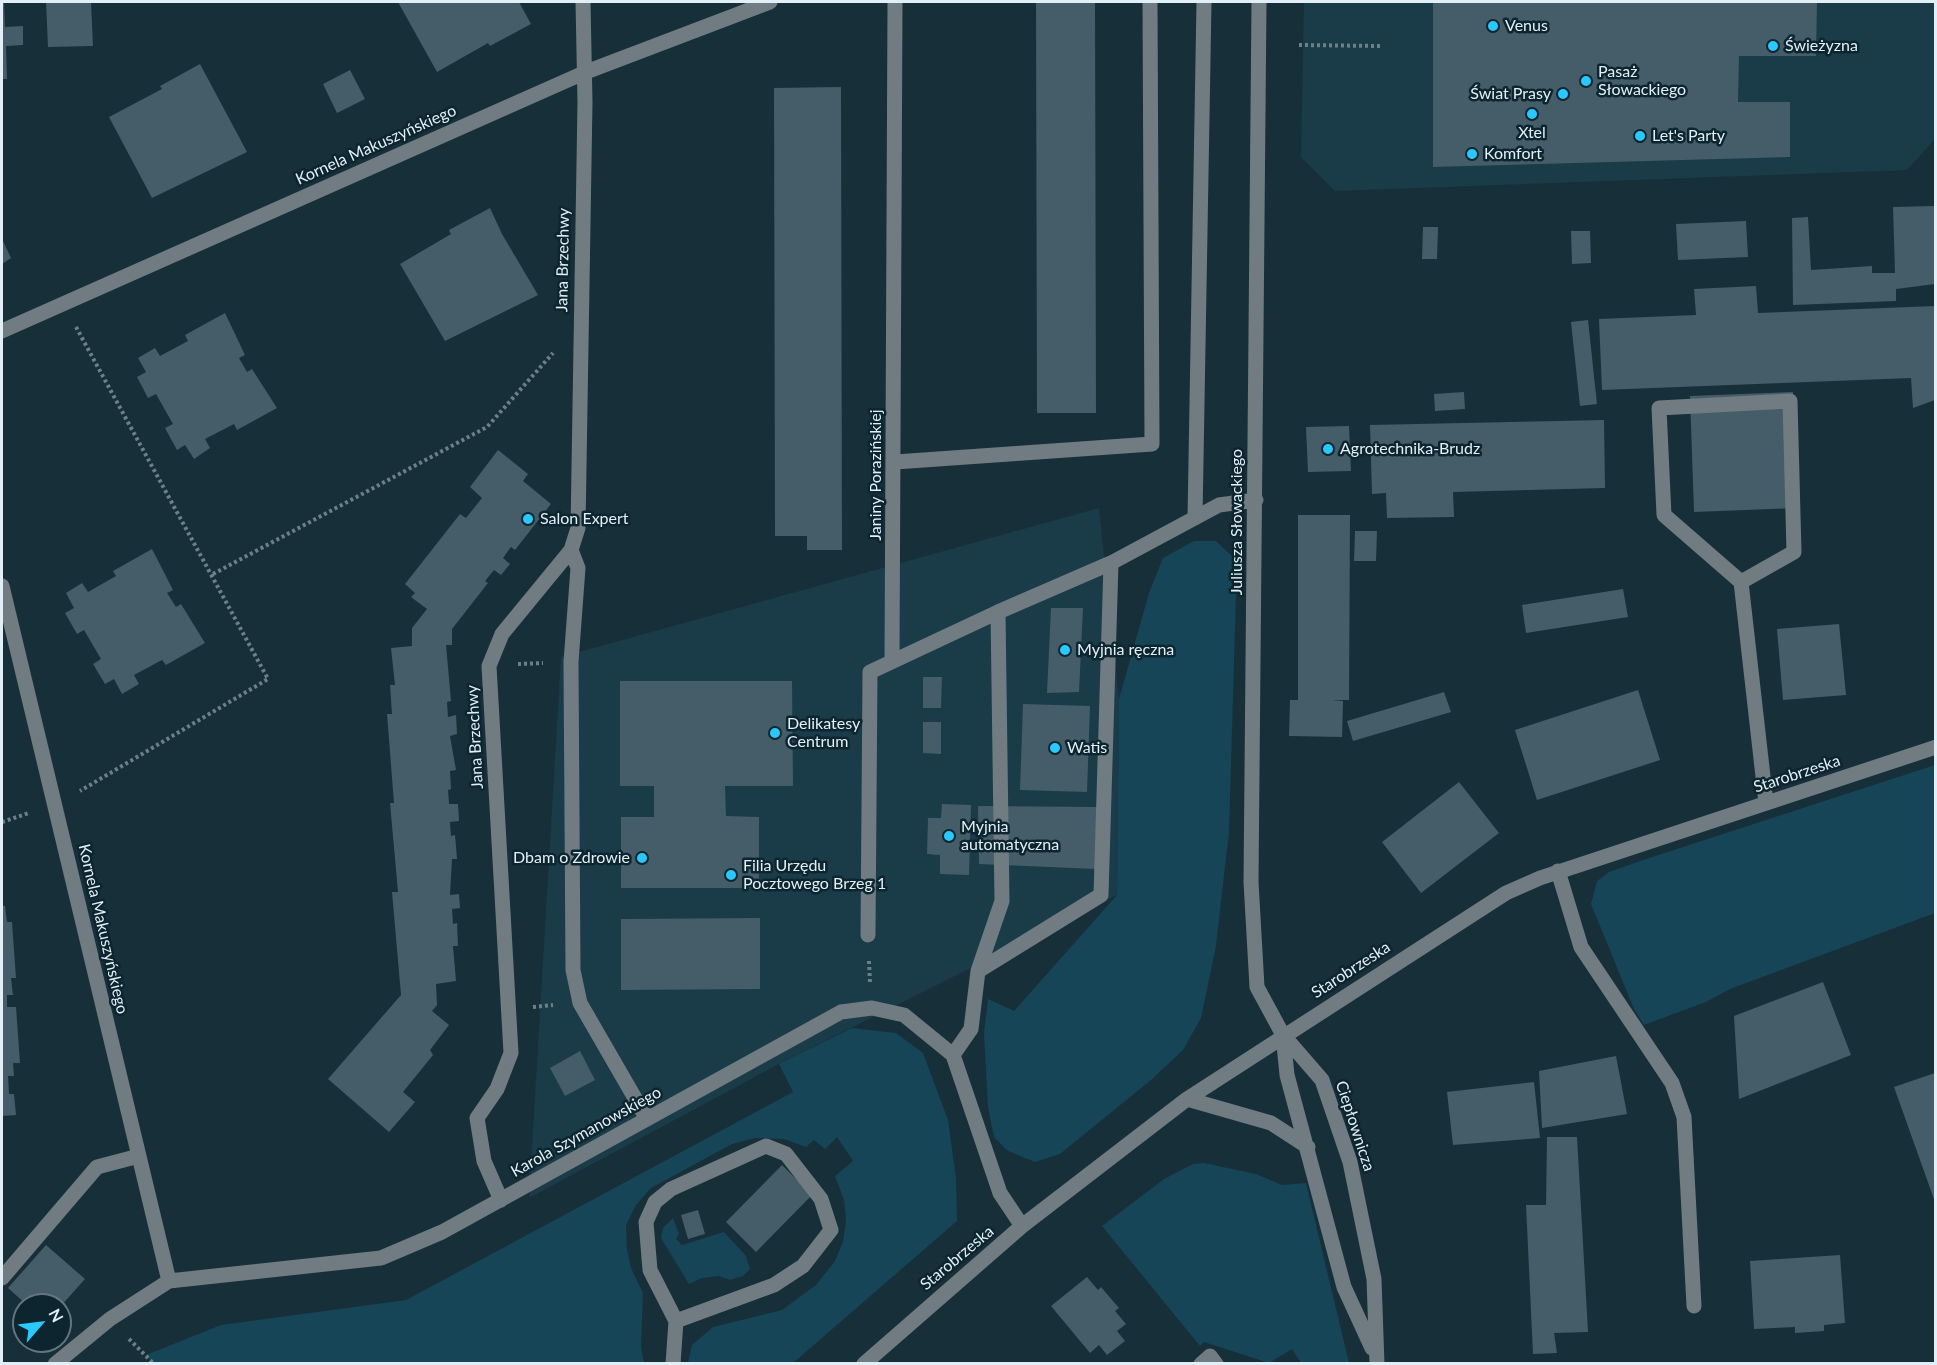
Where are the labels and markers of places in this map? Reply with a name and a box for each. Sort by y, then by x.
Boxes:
place label: Venus [1505,16,1548,36]
marker: Venus [1486,19,1500,33]
place label: Świeżyzna [1785,36,1858,56]
marker: Świeżyzna [1766,39,1780,53]
place label: Pasaż Słowackiego [1598,62,1686,100]
marker: Pasaż Słowackiego [1579,74,1593,88]
place label: Świat Prasy [1470,84,1551,104]
marker: Świat Prasy [1556,87,1570,101]
marker: Xtel [1525,107,1539,121]
place label: Xtel [1518,123,1546,143]
place label: Let's Party [1652,126,1725,146]
marker: Let's Party [1633,129,1647,143]
place label: Komfort [1484,144,1542,164]
marker: Komfort [1465,147,1479,161]
place label: Agrotechnika-Brudz [1340,439,1480,459]
marker: Agrotechnika-Brudz [1321,442,1335,456]
place label: Salon Expert [540,509,629,529]
marker: Salon Expert [521,512,535,526]
place label: Myjnia ręczna [1077,640,1174,660]
marker: Myjnia ręczna [1058,643,1072,657]
place label: Delikatesy Centrum [787,714,860,752]
marker: Delikatesy Centrum [768,726,782,740]
place label: Watis [1067,738,1107,758]
marker: Watis [1048,741,1062,755]
place label: Myjnia automatyczna [961,817,1059,855]
marker: Myjnia automatyczna [942,829,956,843]
place label: Dbam o Zdrowie [513,848,630,868]
marker: Dbam o Zdrowie [635,851,649,865]
place label: Filia Urzędu Pocztowego Brzeg 1 [743,856,886,894]
marker: Filia Urzędu Pocztowego Brzeg 1 [724,868,738,882]

